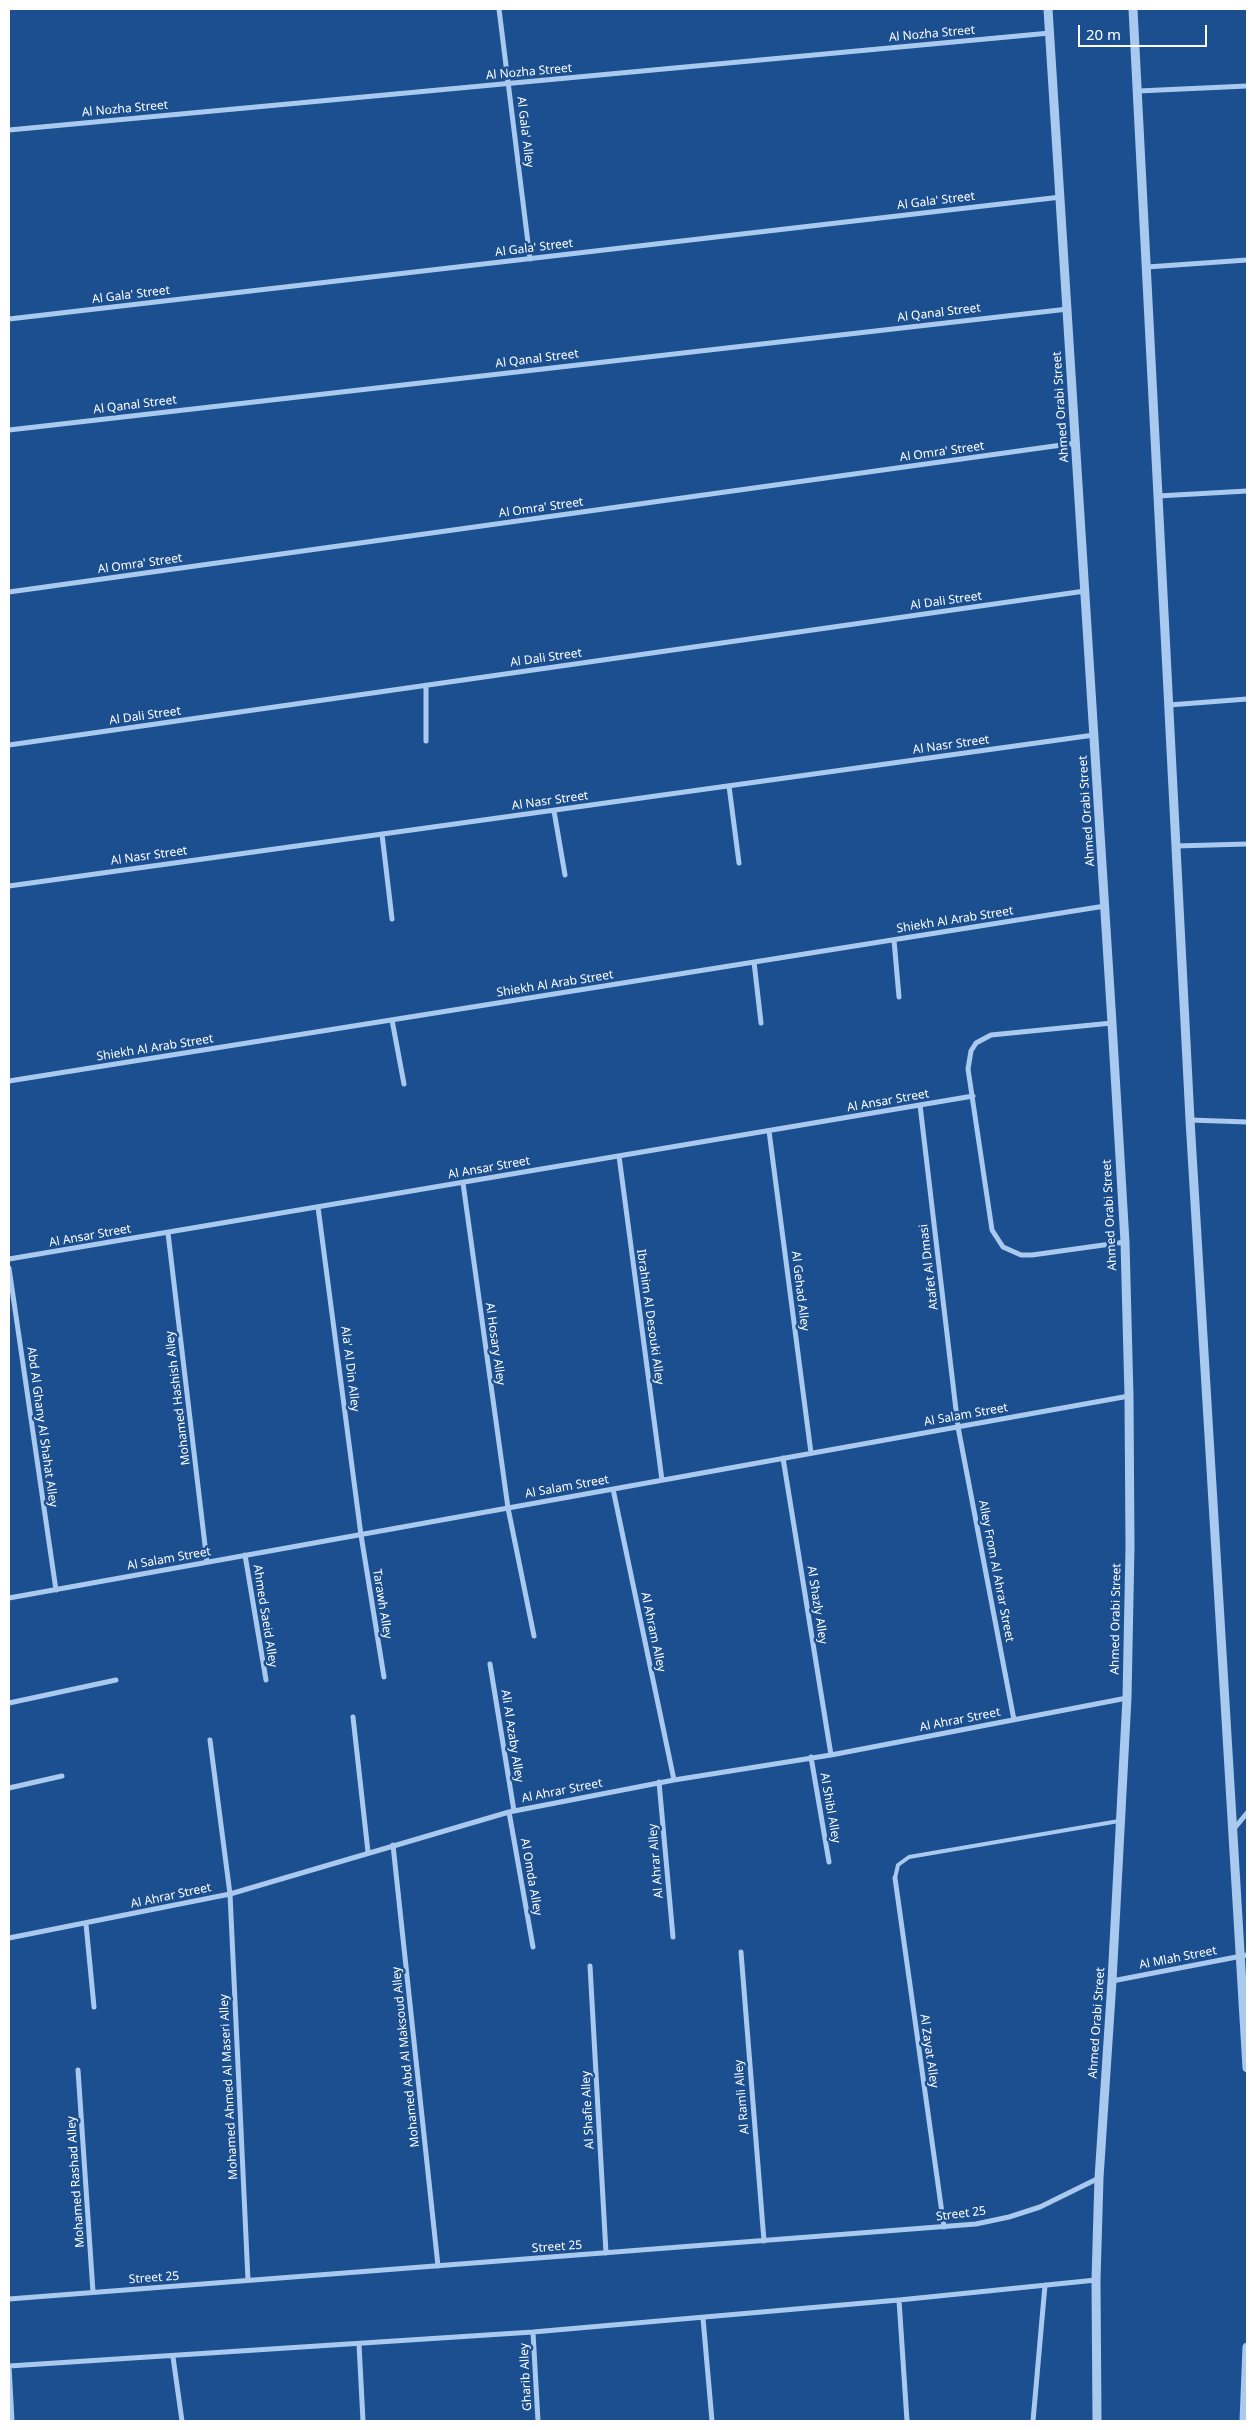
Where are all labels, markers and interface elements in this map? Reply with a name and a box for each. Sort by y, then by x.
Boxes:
scale bar [1081,15,1210,47]
street label: Al Nozha Street [888,23,976,45]
text: 20 m [1086,24,1121,44]
street label: Al Nozha Street [485,61,573,83]
street label: Al Gala' Alley [514,96,536,168]
street label: Al Nozha Street [81,98,169,120]
street label: Al Gala' Street [896,189,976,213]
street label: Al Gala' Street [494,236,574,260]
street label: Al Gala' Street [91,283,171,307]
street label: Al Qanal Street [897,301,981,325]
street label: Al Qanal Street [495,347,579,371]
street label: Ahmed Orabi Street [1050,351,1072,463]
street label: Al Qanal Street [93,393,177,417]
street label: Al Omra' Street [899,439,985,465]
street label: Al Omra' Street [498,495,584,521]
street label: Al Omra' Street [97,551,183,577]
street label: Al Dali Street [909,589,983,613]
street label: Al Dali Street [509,646,583,670]
street label: Al Dali Street [108,704,182,728]
street label: Al Nasr Street [912,733,990,757]
street label: Ahmed Orabi Street [1076,755,1098,867]
street label: Al Nasr Street [511,789,589,813]
street label: Al Nasr Street [110,844,188,868]
street label: Shiekh Al Arab Street [896,904,1014,936]
street label: Shiekh Al Arab Street [496,968,614,1000]
street label: Shiekh Al Arab Street [96,1032,214,1064]
street label: Al Ansar Street [846,1087,930,1115]
street label: Al Ansar Street [447,1154,531,1182]
street label: Ahmed Orabi Street [1100,1159,1120,1271]
street label: Al Ansar Street [48,1222,132,1250]
street label: Atafet Al Dmasi [917,1223,941,1311]
street label: Ibrahim Al Desouki Alley [633,1248,667,1386]
street label: Al Gehad Alley [788,1250,812,1332]
street label: Al Hosary Alley [482,1302,508,1386]
street label: Ala' Al Din Alley [338,1325,362,1413]
street label: Mohamed Hashish Alley [163,1330,193,1466]
street label: Abd Al Ghany Al Shahat Alley [24,1346,60,1508]
street label: Al Salam Street [923,1401,1009,1429]
street label: Al Salam Street [524,1473,610,1501]
street label: Alley From Al Ahrar Street [975,1499,1017,1643]
street label: Al Salam Street [126,1545,212,1573]
street label: Ahmed Orabi Street [1108,1563,1124,1675]
street label: Ahmed Saeid Alley [250,1564,280,1668]
street label: Al Shazly Alley [804,1565,830,1645]
street label: Tarawh Alley [369,1568,395,1640]
street label: Al Ahram Alley [638,1591,668,1673]
street label: Ali Al Azaby Alley [498,1689,526,1783]
street label: Al Ahrar Street [918,1705,1002,1735]
street label: Al Shibl Alley [817,1772,843,1844]
street label: Al Ahrar Street [520,1776,604,1806]
street label: Al Ahrar Alley [646,1823,666,1899]
street label: Al Omda Alley [517,1837,545,1917]
street label: Al Ahrar Street [129,1880,213,1912]
street label: Al Mlah Street [1138,1943,1218,1973]
street label: Mohamed Abd Al Maksoud Alley [389,1966,423,2148]
street label: Ahmed Orabi Street [1086,1967,1108,2079]
street label: Mohamed Ahmed Al Maseri Alley [217,1994,241,2180]
street label: Al Zayat Alley [917,2013,941,2089]
street label: Al Ramli Alley [732,2059,752,2135]
street label: Al Shafie Alley [579,2071,597,2149]
street label: Mohamed Rashad Alley [64,2116,88,2248]
street label: Street 25 [935,2204,987,2224]
street label: Street 25 [531,2238,583,2256]
street label: Street 25 [128,2269,180,2287]
street label: Gharib Alley [517,2343,535,2411]

